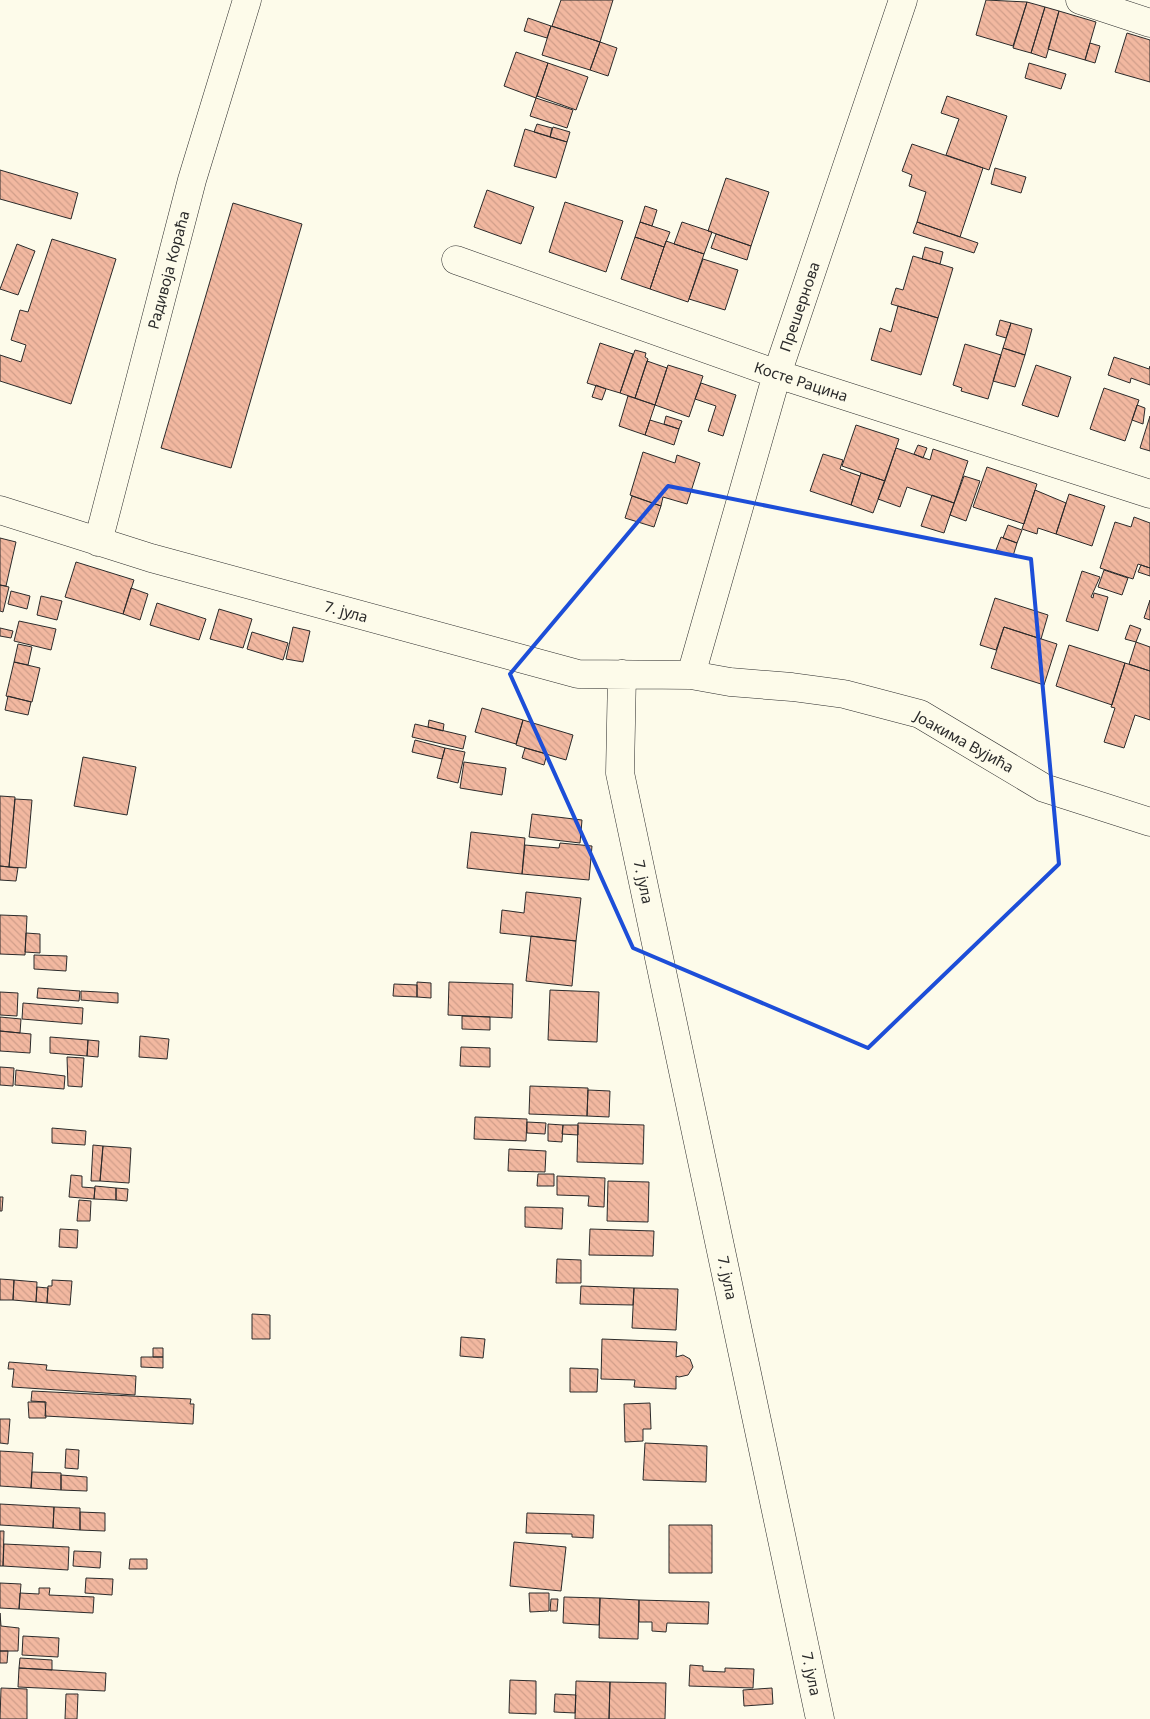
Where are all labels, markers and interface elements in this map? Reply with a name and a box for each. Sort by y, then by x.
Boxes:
street label: Радивоја Кораћа [143,208,193,331]
street label: Прешернова [774,259,824,354]
street label: Косте Рацина [752,356,851,406]
street label: 7. јула [322,596,370,626]
street label: Јоакима Вујића [910,705,1018,777]
street label: 7. јула [630,858,658,906]
street label: 7. јула [714,1254,742,1302]
street label: 7. јула [798,1650,826,1698]

